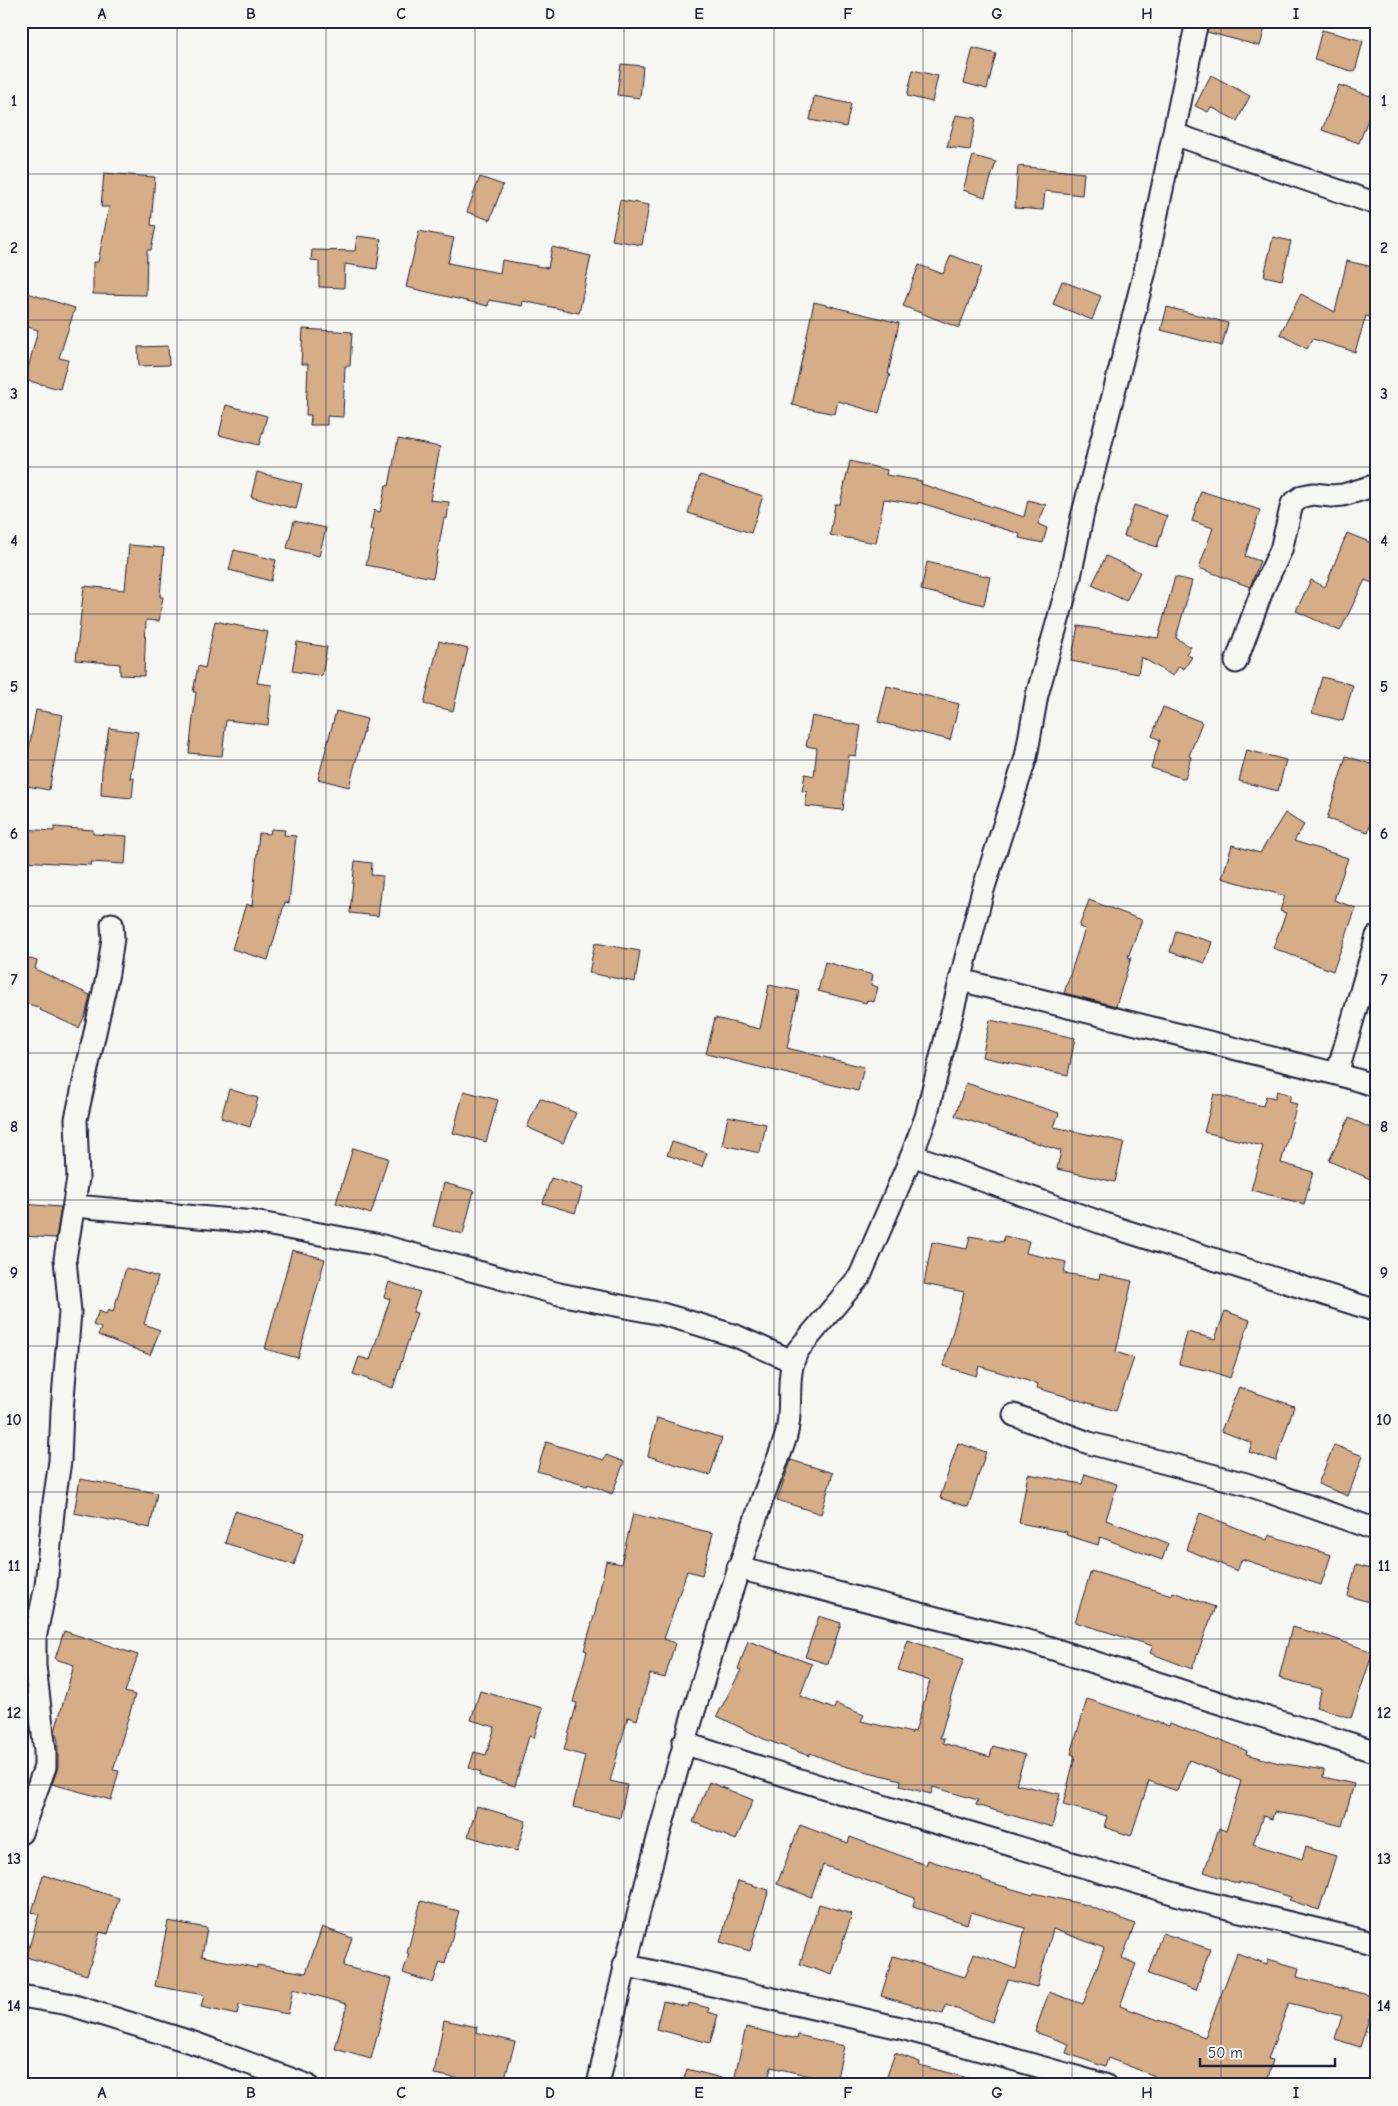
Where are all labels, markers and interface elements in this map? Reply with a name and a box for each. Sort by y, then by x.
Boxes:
text: A [98,5,107,23]
text: B [246,5,256,23]
text: C [396,5,406,23]
text: D [545,5,555,23]
text: E [694,5,704,23]
text: F [843,5,853,23]
text: G [991,5,1003,23]
text: H [1141,5,1153,23]
text: I [1293,5,1299,23]
text: 1 [11,92,17,110]
text: 1 [1381,92,1387,110]
text: 2 [10,239,18,257]
text: 2 [1380,239,1388,257]
text: 3 [10,385,18,403]
text: 3 [1380,385,1388,403]
text: 4 [10,532,18,550]
text: 4 [1380,532,1388,550]
text: 5 [10,678,18,696]
text: 5 [1380,678,1388,696]
text: 6 [10,825,18,843]
text: 6 [1380,825,1388,843]
text: 7 [10,971,18,989]
text: 7 [1380,971,1388,989]
text: 8 [10,1118,18,1136]
text: 8 [1380,1118,1388,1136]
text: 9 [10,1264,18,1282]
text: 9 [1380,1264,1388,1282]
text: 10 [6,1411,22,1429]
text: 10 [1376,1411,1392,1429]
text: 11 [8,1557,20,1575]
text: 11 [1378,1557,1390,1575]
text: 12 [7,1704,21,1722]
text: 12 [1377,1704,1391,1722]
text: 13 [7,1850,21,1868]
text: 13 [1377,1850,1391,1868]
text: 14 [7,1997,21,2015]
text: 14 [1377,1997,1391,2015]
scale bar [1200,2036,1336,2068]
text: 50 m [1208,2044,1243,2062]
text: A [98,2084,107,2102]
text: B [246,2084,256,2102]
text: C [396,2084,406,2102]
text: D [545,2084,555,2102]
text: E [694,2084,704,2102]
text: F [843,2084,853,2102]
text: G [991,2084,1003,2102]
text: H [1141,2084,1153,2102]
text: I [1293,2084,1299,2102]

